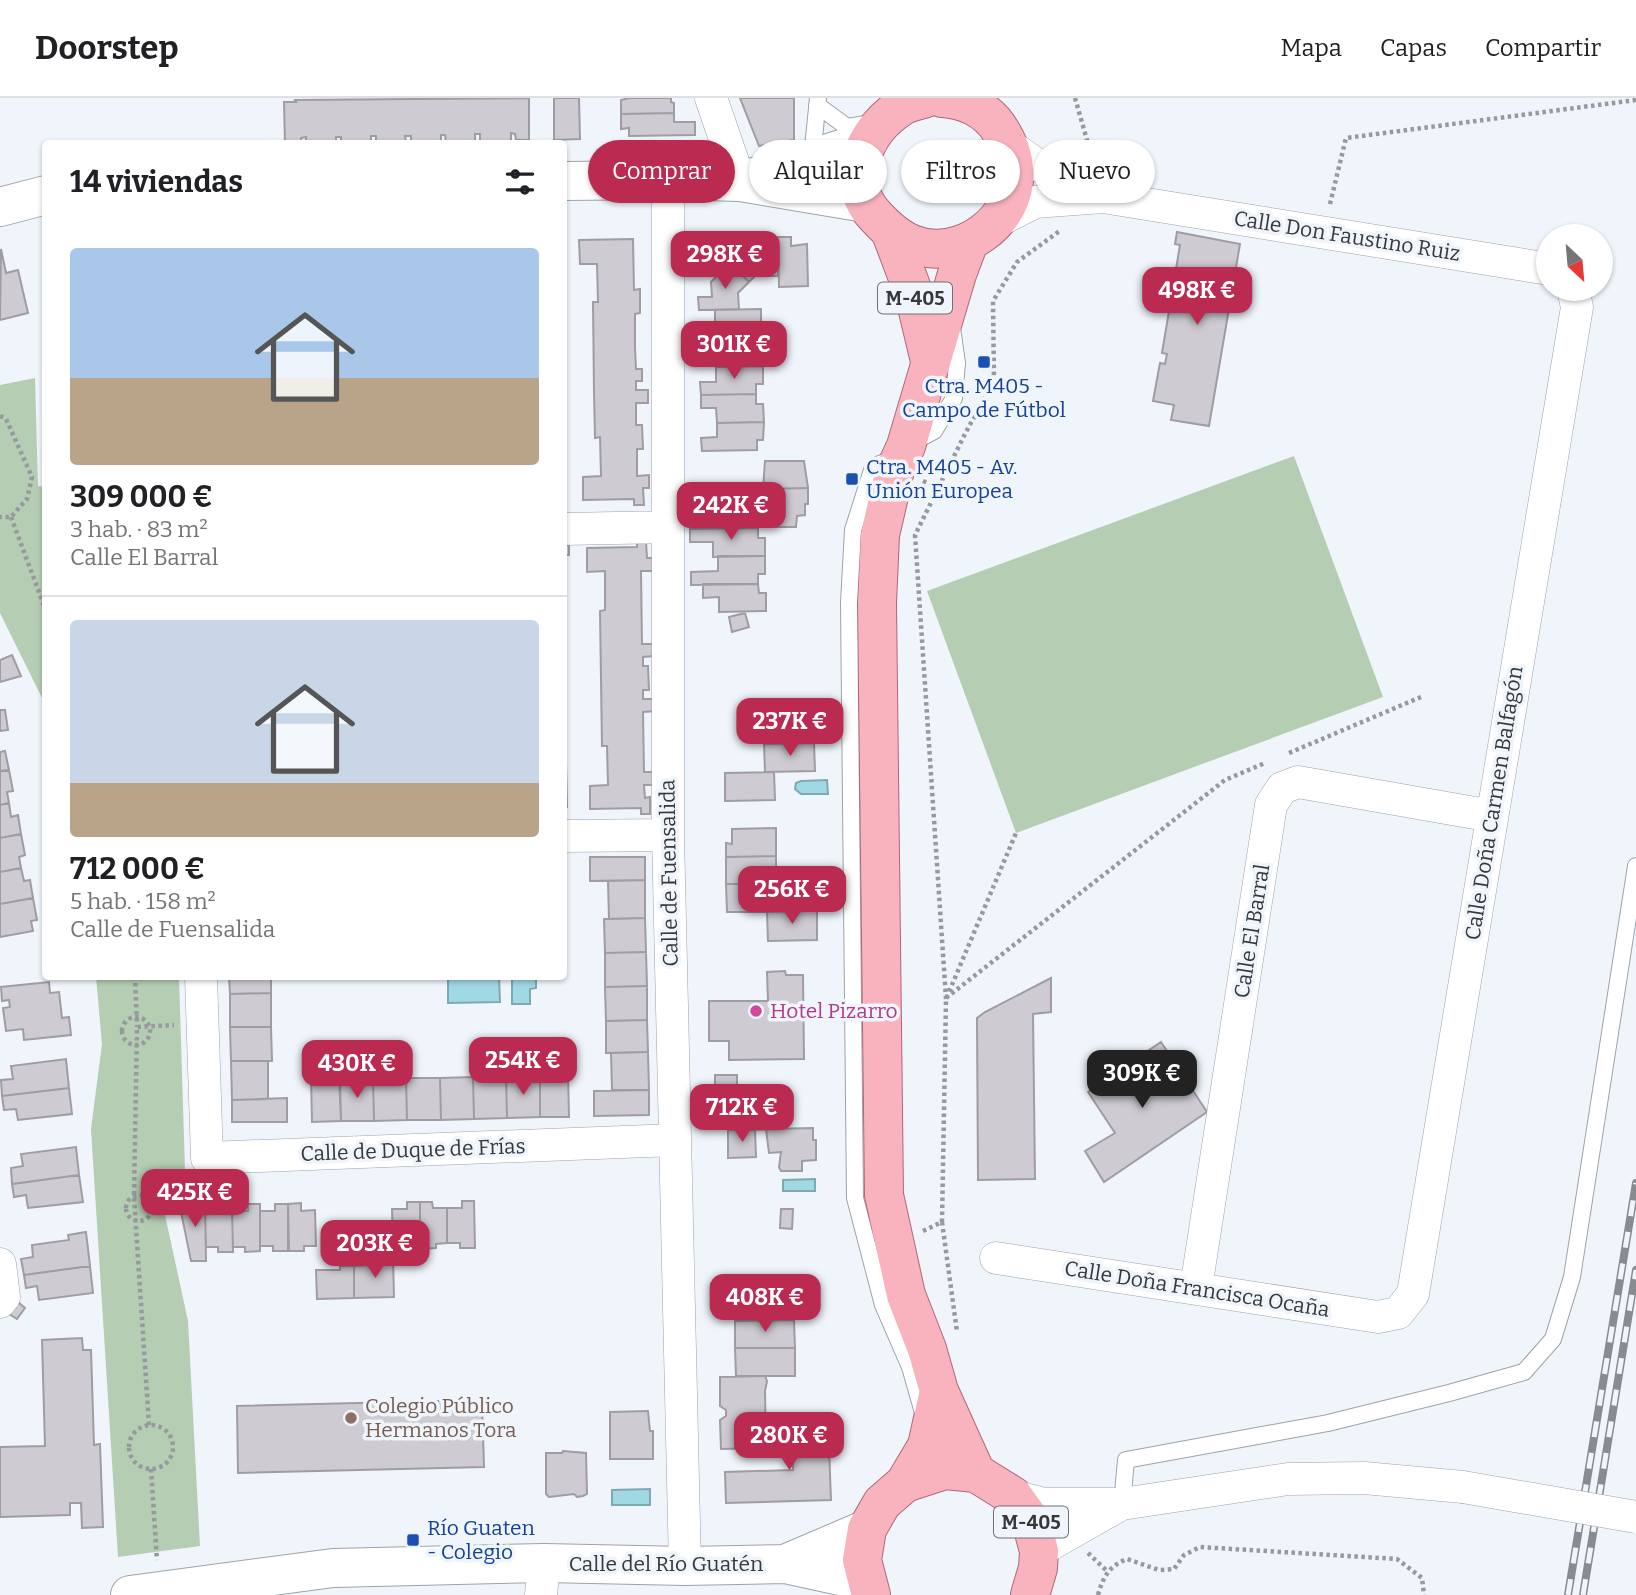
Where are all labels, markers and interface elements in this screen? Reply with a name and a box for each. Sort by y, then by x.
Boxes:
text: Doorstep [35,28,179,68]
text: Mapa [1280,34,1342,62]
text: Capas [1380,34,1447,62]
text: Compartir [1485,34,1601,62]
chip: Comprar [588,140,735,203]
chip: Alquilar [749,140,887,203]
chip: Filtros [901,140,1020,203]
chip: Nuevo [1034,140,1155,203]
icon: filters [501,163,539,201]
text: 14 viviendas [70,164,243,200]
street label: Calle Don Faustino Ruiz [1232,205,1462,267]
north arrow [1536,224,1614,301]
map controls [1536,224,1613,301]
pin: 298K € [668,232,782,291]
text: 298K € [687,240,763,268]
pin: 498K € [1140,268,1254,327]
text: 498K € [1158,276,1236,304]
road number: M-405 [878,282,952,314]
icon: home [242,294,368,420]
pin: 301K € [677,322,791,381]
text: 301K € [697,330,771,358]
marker: Ctra. M405 - Campo de Fútbol [976,354,992,370]
place label: Ctra. M405 - Campo de Fútbol [902,373,1066,423]
place label: Ctra. M405 - Av. Unión Europea [866,454,1017,504]
marker: Ctra. M405 - Av. Unión Europea [844,471,860,487]
text: 309 000 € [70,479,213,515]
pin: 242K € [674,482,788,542]
text: 242K € [693,491,769,519]
text: 3 hab. · 83 m² [70,515,208,543]
text: Calle El Barral [70,543,218,571]
street label: Calle Doña Carmen Balfagón [1459,664,1529,942]
icon: home [242,666,368,792]
pin: 237K € [733,698,847,758]
text: 237K € [752,707,828,735]
street label: Calle de Fuensalida [654,779,684,967]
text: 712 000 € [70,851,205,887]
street label: Calle El Barral [1229,862,1275,1000]
pin: 256K € [735,866,849,926]
text: 256K € [754,875,830,903]
text: 5 hab. · 158 m² [70,887,216,915]
text: Calle de Fuensalida [70,915,275,943]
place label: Hotel Pizarro [770,998,898,1024]
marker: Hotel Pizarro [748,1003,764,1019]
pin: 254K € [466,1038,580,1097]
pin: 430K € [300,1040,414,1100]
text: 254K € [485,1046,561,1074]
text: 430K € [318,1049,396,1077]
pin: 309K € [1085,1051,1199,1110]
text: 309K € [1103,1059,1181,1087]
pin: 712K € [685,1084,799,1144]
text: 712K € [706,1093,778,1121]
street label: Calle de Duque de Frías [300,1133,526,1167]
pin: 425K € [138,1170,252,1229]
text: 425K € [157,1178,233,1206]
pin: 203K € [318,1220,432,1280]
text: 203K € [337,1229,413,1257]
street label: Calle Doña Francisca Ocaña [1062,1255,1332,1323]
pin: 408K € [708,1274,822,1334]
text: 408K € [726,1283,804,1311]
place label: Colegio Público Hermanos Tora [365,1393,517,1443]
marker: Colegio Público Hermanos Tora [343,1410,359,1426]
pin: 280K € [732,1412,846,1472]
text: 280K € [750,1421,828,1449]
road number: M-405 [994,1506,1068,1538]
place label: Río Guaten - Colegio [427,1515,535,1565]
marker: Río Guaten - Colegio [405,1532,421,1548]
street label: Calle del Río Guatén [569,1551,763,1577]

